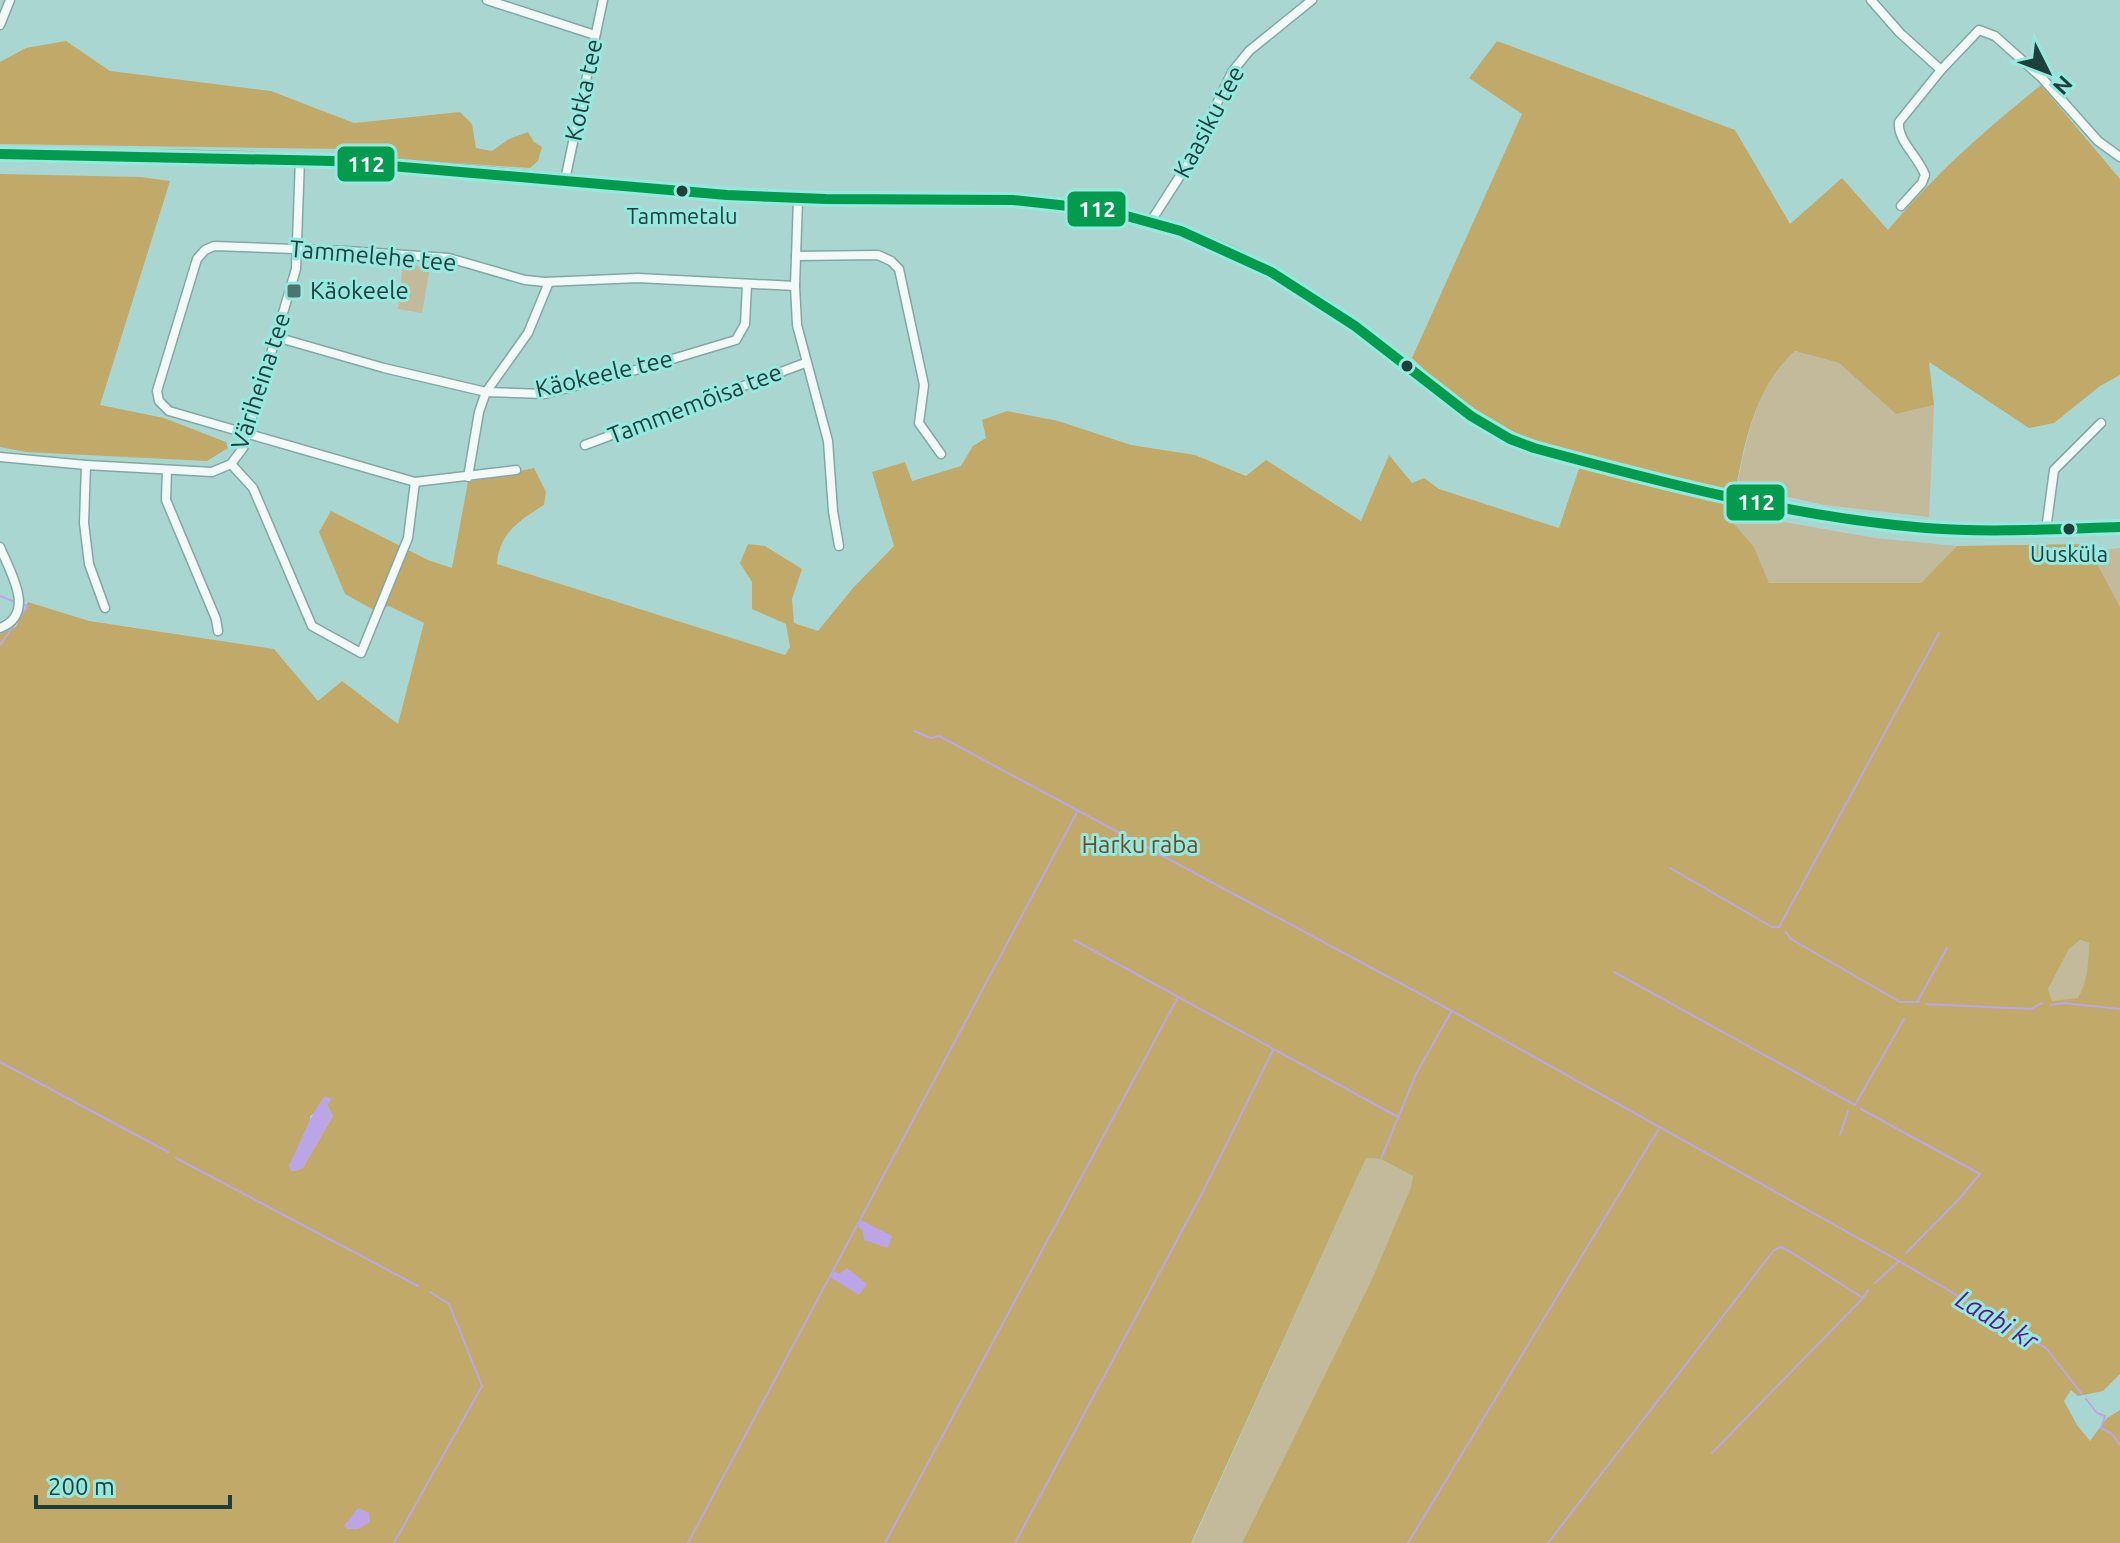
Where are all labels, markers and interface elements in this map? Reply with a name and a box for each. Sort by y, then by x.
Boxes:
north arrow [2008,32,2088,112]
street label: Kotka tee [560,36,607,143]
street label: Kaasiku tee [1168,61,1249,182]
text: N [2048,71,2078,100]
line badge: 112 [336,145,396,183]
text: 112 [347,151,385,176]
marker: Tammetalu [674,183,690,199]
line badge: 112 [1066,190,1127,228]
text: 112 [1078,196,1116,221]
place label: Tammetalu [626,203,738,228]
street label: Tammelehe tee [289,235,458,276]
place label: Käokeele [310,277,409,304]
marker: Käokeele [285,282,303,300]
street label: Väriheina tee [226,309,295,453]
street label: Käokeele tee [533,345,675,402]
street label: Tammemõisa tee [604,358,786,449]
unlabelled marker [1399,358,1415,374]
line badge: 112 [1725,483,1786,522]
text: 112 [1737,489,1775,514]
marker: Uusküla [2061,521,2077,537]
place label: Uusküla [2030,541,2108,566]
park label: Harku raba [1081,831,1199,858]
water label: Laabi kr [1951,1284,2044,1356]
scale bar [36,1459,230,1509]
text: 200 m [48,1473,115,1500]

